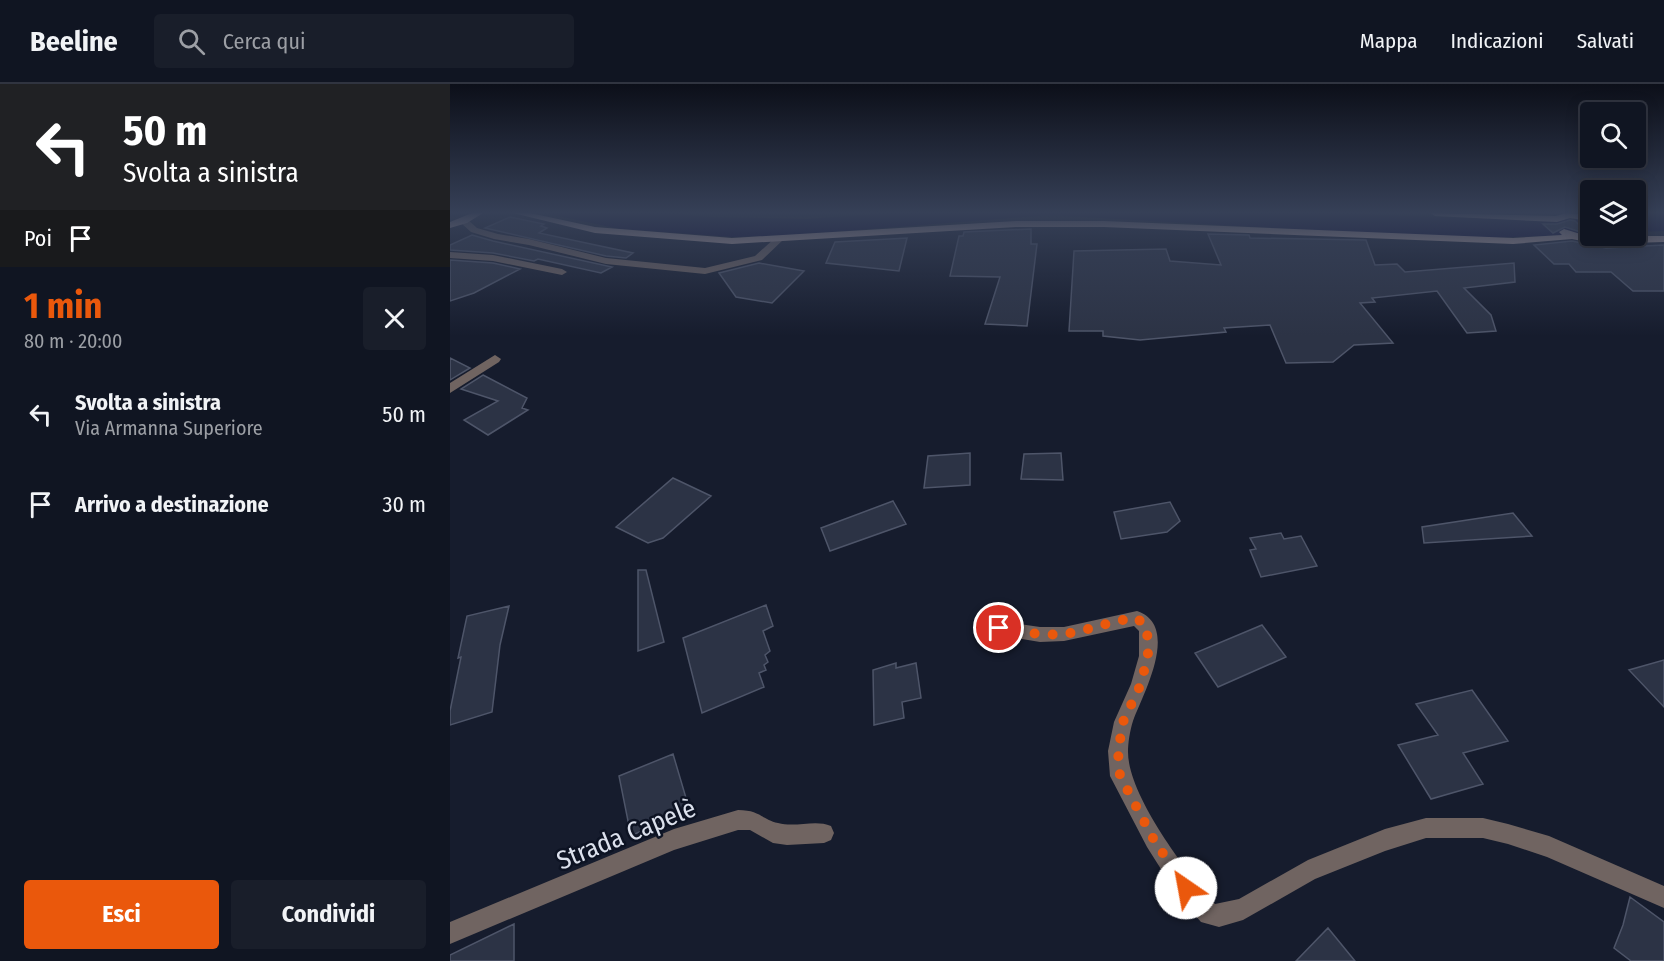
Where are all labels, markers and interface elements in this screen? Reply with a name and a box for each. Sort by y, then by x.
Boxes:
search box [154,14,574,68]
text: Beeline [30,25,118,58]
icon: search [175,25,208,58]
text: Cerca qui [223,28,305,55]
text: Mappa [1360,28,1417,54]
text: Indicazioni [1450,28,1544,54]
text: Salvati [1577,28,1634,54]
map controls [1580,102,1646,246]
button: search [1580,102,1646,168]
text: 50 m [123,106,207,156]
icon: left [24,108,102,186]
text: Svolta a sinistra [123,157,299,189]
button: layers [1580,180,1646,246]
icon: arrive [64,222,97,255]
text: Poi [24,225,52,252]
text: 1 min [24,284,102,328]
button: close [363,287,426,350]
text: 80 m · 20:00 [24,329,122,353]
text: Svolta a sinistra [75,389,221,416]
icon: left [24,398,57,431]
text: 50 m [382,401,426,428]
text: Via Armanna Superiore [75,416,263,440]
icon: arrive [24,488,57,521]
text: Arrivo a destinazione [75,491,269,518]
text: 30 m [383,491,426,518]
pin [973,602,1024,653]
icon: arrive [982,611,1015,644]
street label: Strada Capelè [552,793,700,876]
position arrow [1154,856,1218,920]
button: Esci [24,880,219,949]
button: Condividi [231,880,426,949]

